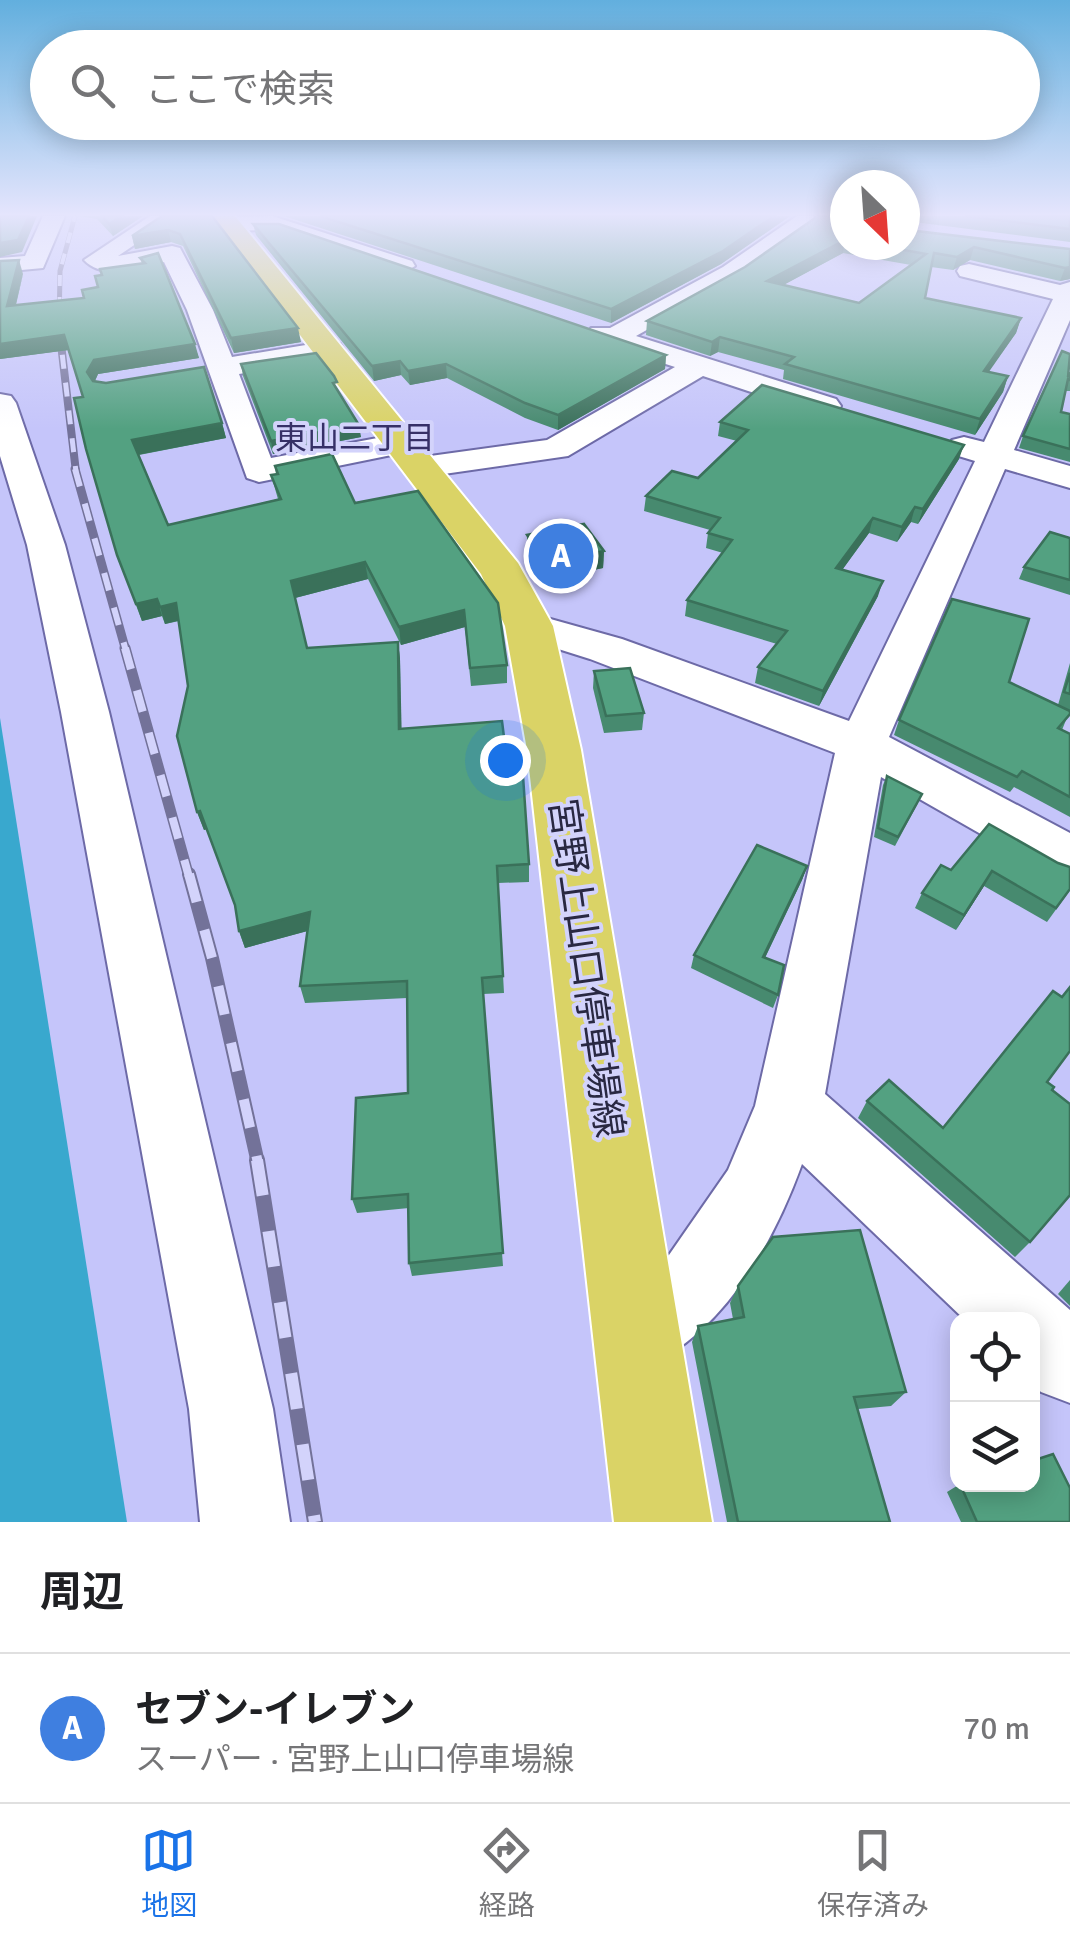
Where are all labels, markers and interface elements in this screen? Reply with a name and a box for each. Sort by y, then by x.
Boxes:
search box [30,30,1040,140]
icon: search [65,58,120,113]
text: ここで検索 [145,66,335,113]
north arrow [830,170,920,260]
district label: 東山二丁目 [275,419,435,458]
pin: A [528,518,594,594]
your location [480,735,531,786]
street label: 宮野上山口停車場線 [539,795,633,1141]
map controls [950,1312,1040,1492]
button: locate [950,1312,1040,1402]
button: layers [950,1402,1040,1492]
text: 周辺 [40,1567,124,1618]
text: セブン-イレブン [135,1686,415,1733]
text: A [62,1709,83,1748]
text: 70 m [963,1709,1030,1748]
text: スーパー · 宮野上山口停車場線 [135,1740,575,1779]
tab: 地図 [141,1823,197,1923]
tab: 経路 [479,1823,535,1923]
tab: 保存済み [817,1823,929,1923]

